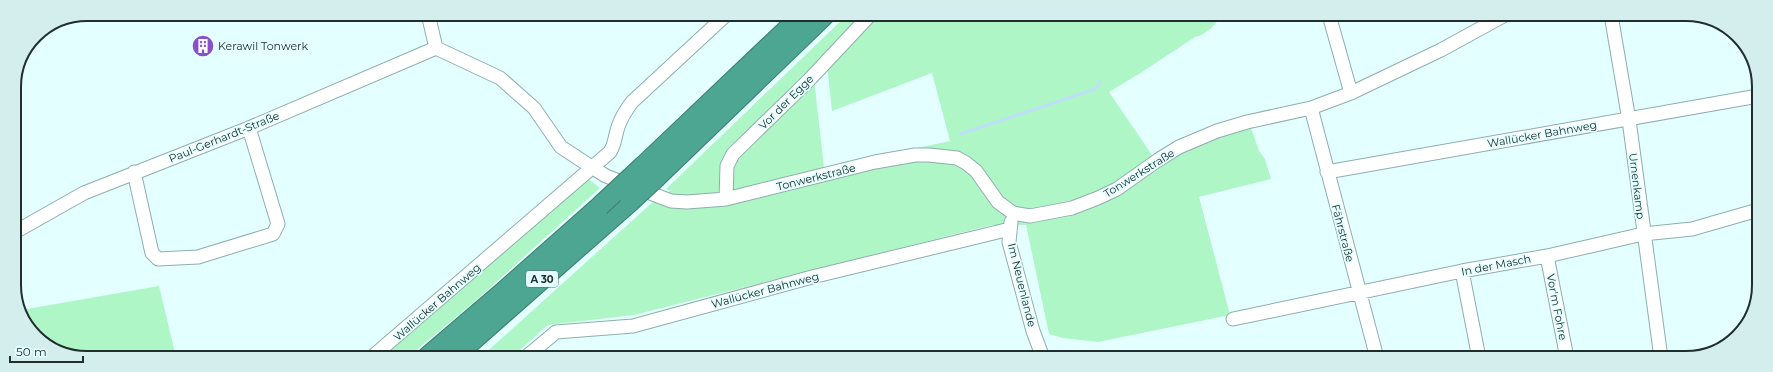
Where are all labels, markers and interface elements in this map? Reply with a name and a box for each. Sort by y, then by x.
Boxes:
building icon: Kerawil Tonwerk [190,33,216,59]
place label: Kerawil Tonwerk [218,39,308,53]
street label: Vor der Egge [756,71,817,132]
street label: Paul-Gerhardt-Straße [167,108,282,166]
street label: Wallücker Bahnweg [1486,117,1598,151]
street label: Tonwerkstraße [1101,145,1177,200]
street label: Urnenkamp [1626,152,1648,220]
street label: Tonwerkstraße [775,160,857,194]
street label: Fährstraße [1329,203,1358,264]
street label: Im Neuenlande [1005,242,1039,329]
street label: In der Masch [1460,251,1532,279]
street label: Wallücker Bahnweg [391,260,483,344]
street label: Wallücker Bahnweg [710,269,820,311]
road number: A 30 [526,271,558,287]
street label: Vor'm Fohre [1544,273,1570,342]
scale bar [10,338,83,364]
text: 50 m [16,344,47,359]

